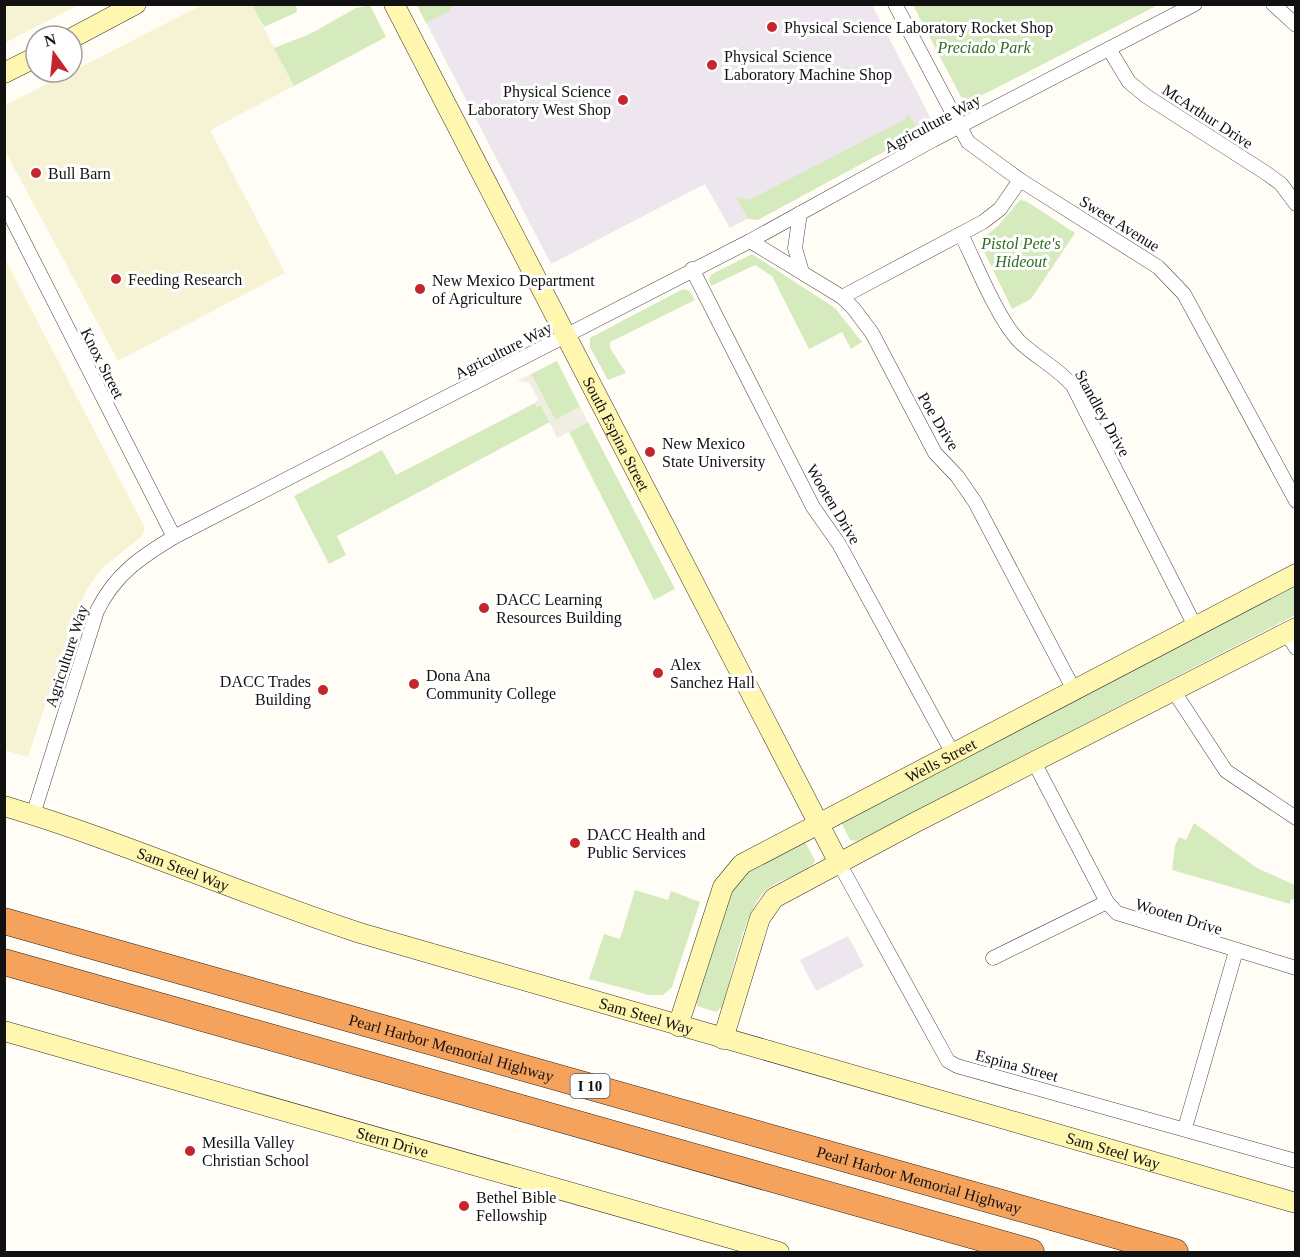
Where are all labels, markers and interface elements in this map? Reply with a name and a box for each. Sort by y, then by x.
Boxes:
place label: Physical Science Laboratory Rocket Shop [784,19,1053,37]
marker: Physical Science Laboratory Rocket Shop [765,20,779,34]
north arrow [24,24,84,84]
text: N [42,30,58,50]
park label: Preciado Park [936,39,1031,56]
place label: Physical Science Laboratory Machine Shop [724,48,892,84]
marker: Physical Science Laboratory Machine Shop [705,58,719,72]
street label: McArthur Drive [1159,81,1256,152]
place label: Physical Science Laboratory West Shop [468,83,611,119]
street label: Agriculture Way [881,91,984,157]
marker: Physical Science Laboratory West Shop [616,93,630,107]
place label: Bull Barn [48,165,111,182]
marker: Bull Barn [29,166,43,180]
street label: Sweet Avenue [1077,192,1163,255]
park label: Pistol Pete's Hideout [980,235,1061,270]
place label: Feeding Research [128,271,242,289]
marker: Feeding Research [109,272,123,286]
place label: New Mexico Department of Agriculture [432,272,595,308]
marker: New Mexico Department of Agriculture [413,282,427,296]
street label: Agriculture Way [452,319,555,383]
street label: Knox Street [78,325,128,402]
street label: Standley Drive [1071,367,1133,460]
street label: South Espina Street [580,374,653,494]
street label: Poe Drive [915,389,962,453]
place label: New Mexico State University [662,435,766,471]
marker: New Mexico State University [643,445,657,459]
street label: Wooten Drive [803,461,864,547]
place label: DACC Learning Resources Building [496,591,622,627]
marker: DACC Learning Resources Building [477,601,491,615]
street label: Agriculture Way [42,603,92,710]
place label: Alex Sanchez Hall [670,656,755,691]
marker: Alex Sanchez Hall [651,666,665,680]
place label: Dona Ana Community College [426,667,556,703]
place label: DACC Trades Building [220,673,311,709]
marker: Dona Ana Community College [407,677,421,691]
marker: DACC Trades Building [316,683,330,697]
street label: Wells Street [902,735,979,786]
place label: DACC Health and Public Services [587,826,705,861]
marker: DACC Health and Public Services [568,836,582,850]
street label: Sam Steel Way [135,844,232,895]
street label: Wooten Drive [1133,895,1224,938]
street label: Sam Steel Way [597,994,695,1039]
street label: Pearl Harbor Memorial Highway [347,1011,556,1086]
street label: Espina Street [973,1046,1061,1086]
road number: I 10 [570,1074,610,1098]
street label: Stern Drive [354,1124,430,1161]
street label: Sam Steel Way [1064,1129,1162,1173]
place label: Mesilla Valley Christian School [202,1134,310,1169]
street label: Pearl Harbor Memorial Highway [815,1143,1023,1218]
marker: Mesilla Valley Christian School [183,1144,197,1158]
place label: Bethel Bible Fellowship [476,1189,556,1225]
marker: Bethel Bible Fellowship [457,1199,471,1213]

